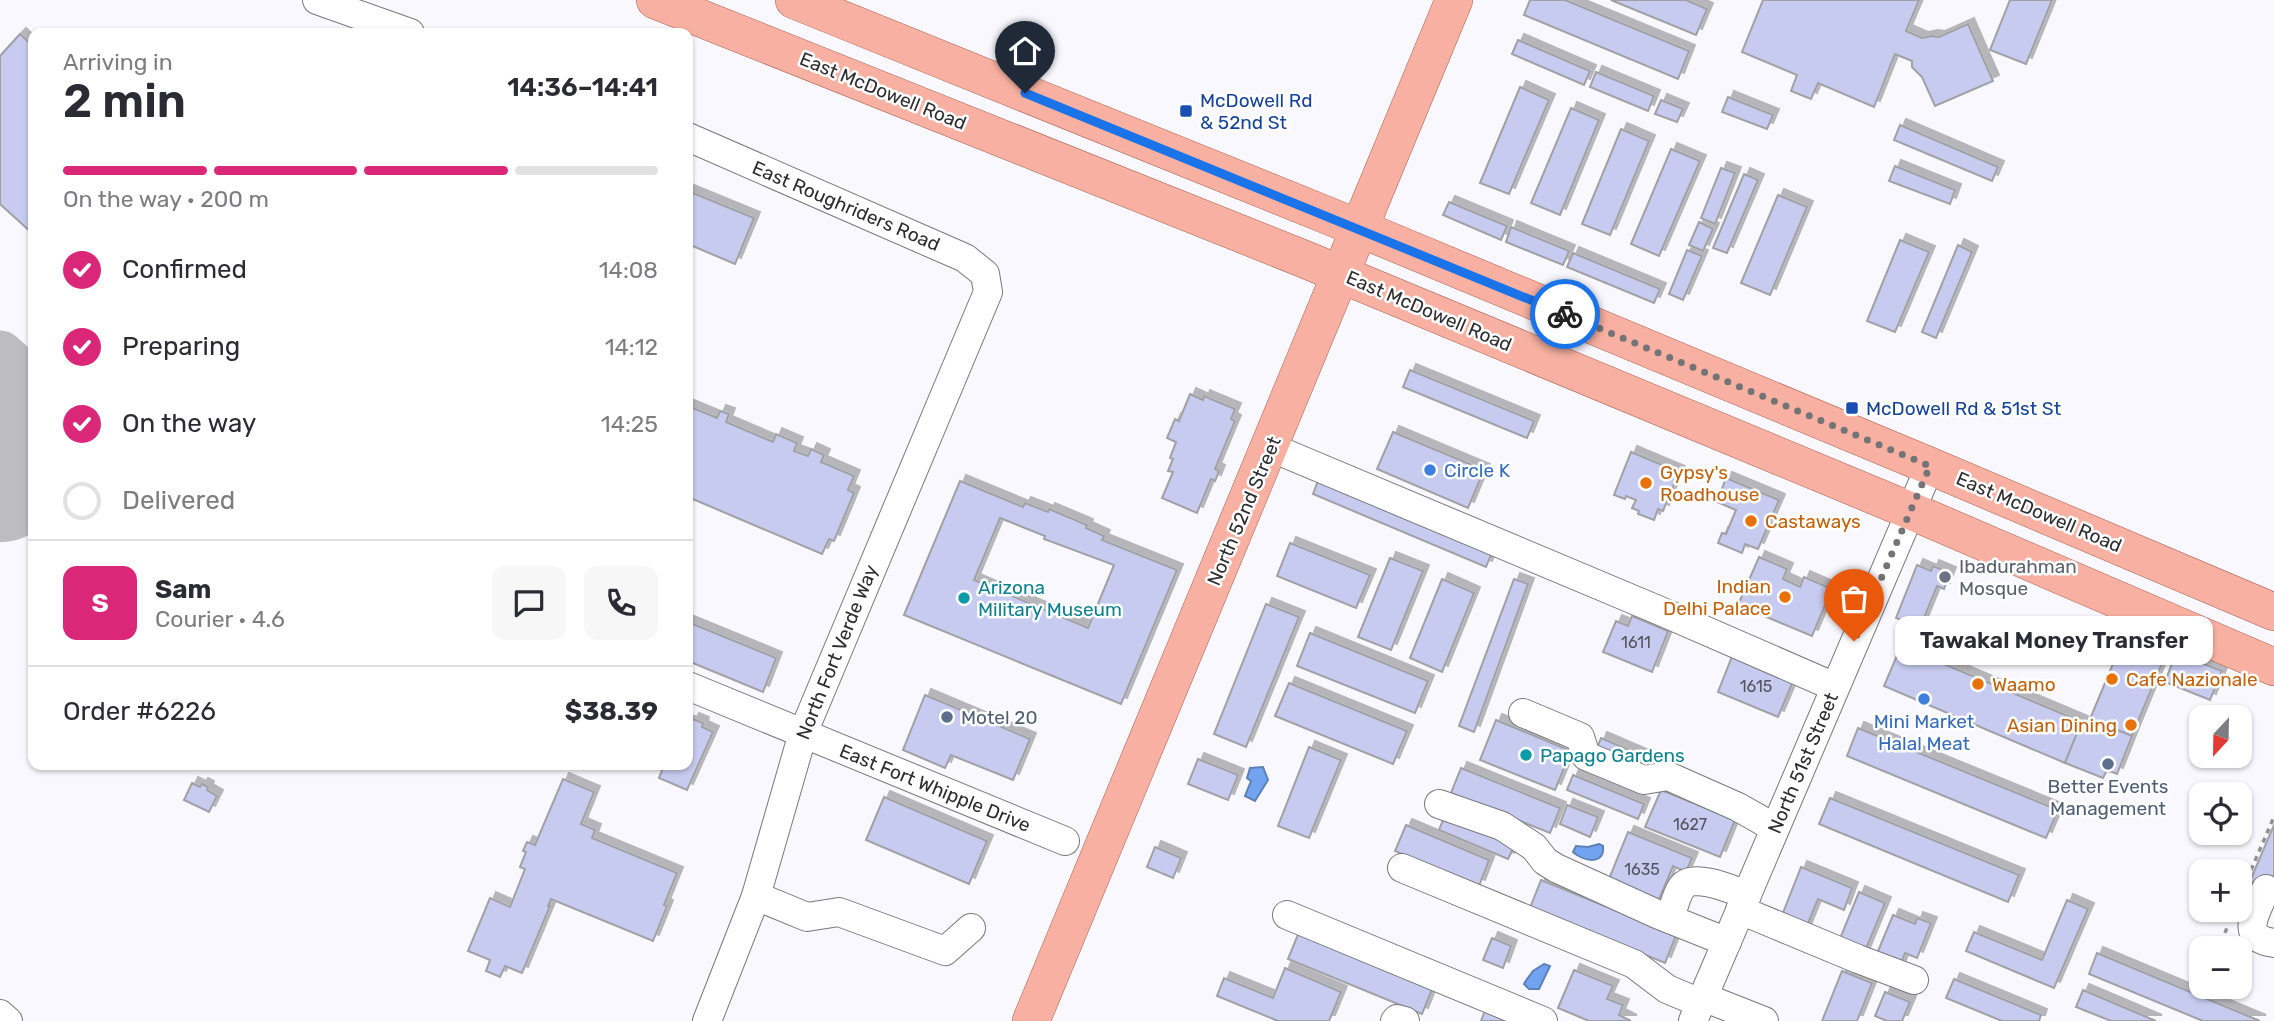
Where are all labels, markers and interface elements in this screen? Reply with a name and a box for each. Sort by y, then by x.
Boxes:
pin [995,21,1055,93]
icon: home [1006,32,1044,70]
street label: East McDowell Road [796,47,970,135]
text: Arriving in [63,48,173,76]
text: 14:36–14:41 [507,72,658,103]
text: 2 min [63,74,186,129]
place label: McDowell Rd & 52nd St [1200,89,1312,134]
marker: McDowell Rd & 52nd St [1178,103,1194,119]
street label: East Roughriders Road [749,156,943,256]
text: On the way · 200 m [63,185,269,213]
icon: check [63,251,101,289]
text: Confirmed [122,254,247,285]
text: 14:08 [599,256,658,284]
street label: East McDowell Road [1343,266,1515,356]
courier [1530,279,1600,349]
icon: bike [1546,295,1584,333]
icon: check [63,328,101,366]
text: Preparing [122,331,240,362]
text: 14:12 [605,333,658,361]
place label: McDowell Rd & 51st St [1866,397,2062,420]
marker: McDowell Rd & 51st St [1844,400,1860,416]
icon: check [63,405,101,443]
text: On the way [122,408,256,439]
text: 14:25 [601,410,658,438]
street label: North 52nd Street [1202,432,1286,589]
place label: Circle K [1444,459,1511,482]
place label: Gypsy's Roadhouse [1660,461,1759,506]
marker: Circle K [1422,462,1438,478]
street label: East McDowell Road [1953,467,2125,557]
marker: Gypsy's Roadhouse [1638,475,1654,491]
text: Delivered [122,485,235,516]
place label: Castaways [1765,510,1861,533]
marker: Castaways [1743,513,1759,529]
place label: Ibadurahman Mosque [1959,555,2077,600]
street label: North Fort Verde Way [791,561,883,743]
button: chat [492,566,566,640]
button: phone [584,566,658,640]
pin [1824,569,1884,641]
marker: Ibadurahman Mosque [1937,569,1953,585]
text: Sam [155,574,211,605]
place label: Indian Delhi Palace [1663,575,1771,620]
place label: Arizona Military Museum [978,576,1122,621]
icon: bag [1835,580,1873,618]
text: S [91,588,109,619]
marker: Indian Delhi Palace [1777,589,1793,605]
marker: Arizona Military Museum [956,590,972,606]
text: Courier · 4.6 [155,605,285,633]
callout: Tawakal Money Transfer [1896,616,2214,666]
text: Tawakal Money Transfer [1920,626,2188,654]
house number: 1611 [1621,633,1651,652]
place label: Cafe Nazionale [2126,668,2258,691]
marker: Cafe Nazionale [2104,671,2120,687]
place label: Waamo [1992,673,2056,696]
marker: Waamo [1970,676,1986,692]
house number: 1615 [1740,677,1772,696]
street label: North 51st Street [1763,689,1843,837]
marker: Mini Market Halal Meat [1916,691,1932,707]
text: Order #6226 [63,696,216,727]
text: $38.39 [565,696,658,727]
north arrow [2189,705,2252,768]
map controls [2189,705,2252,999]
place label: Motel 20 [961,706,1037,729]
marker: Motel 20 [939,709,955,725]
place label: Mini Market Halal Meat [1874,710,1975,755]
place label: Asian Dining [2007,714,2117,737]
marker: Asian Dining [2123,717,2139,733]
street label: East Fort Whipple Drive [836,739,1034,837]
place label: Papago Gardens [1540,744,1685,767]
marker: Papago Gardens [1518,747,1534,763]
marker: Better Events Management [2100,756,2116,772]
place label: Better Events Management [2048,775,2168,820]
button: locate [2189,782,2252,845]
house number: 1627 [1673,815,1707,834]
button: + [2189,859,2252,922]
house number: 1635 [1624,860,1660,879]
button: − [2189,936,2252,999]

